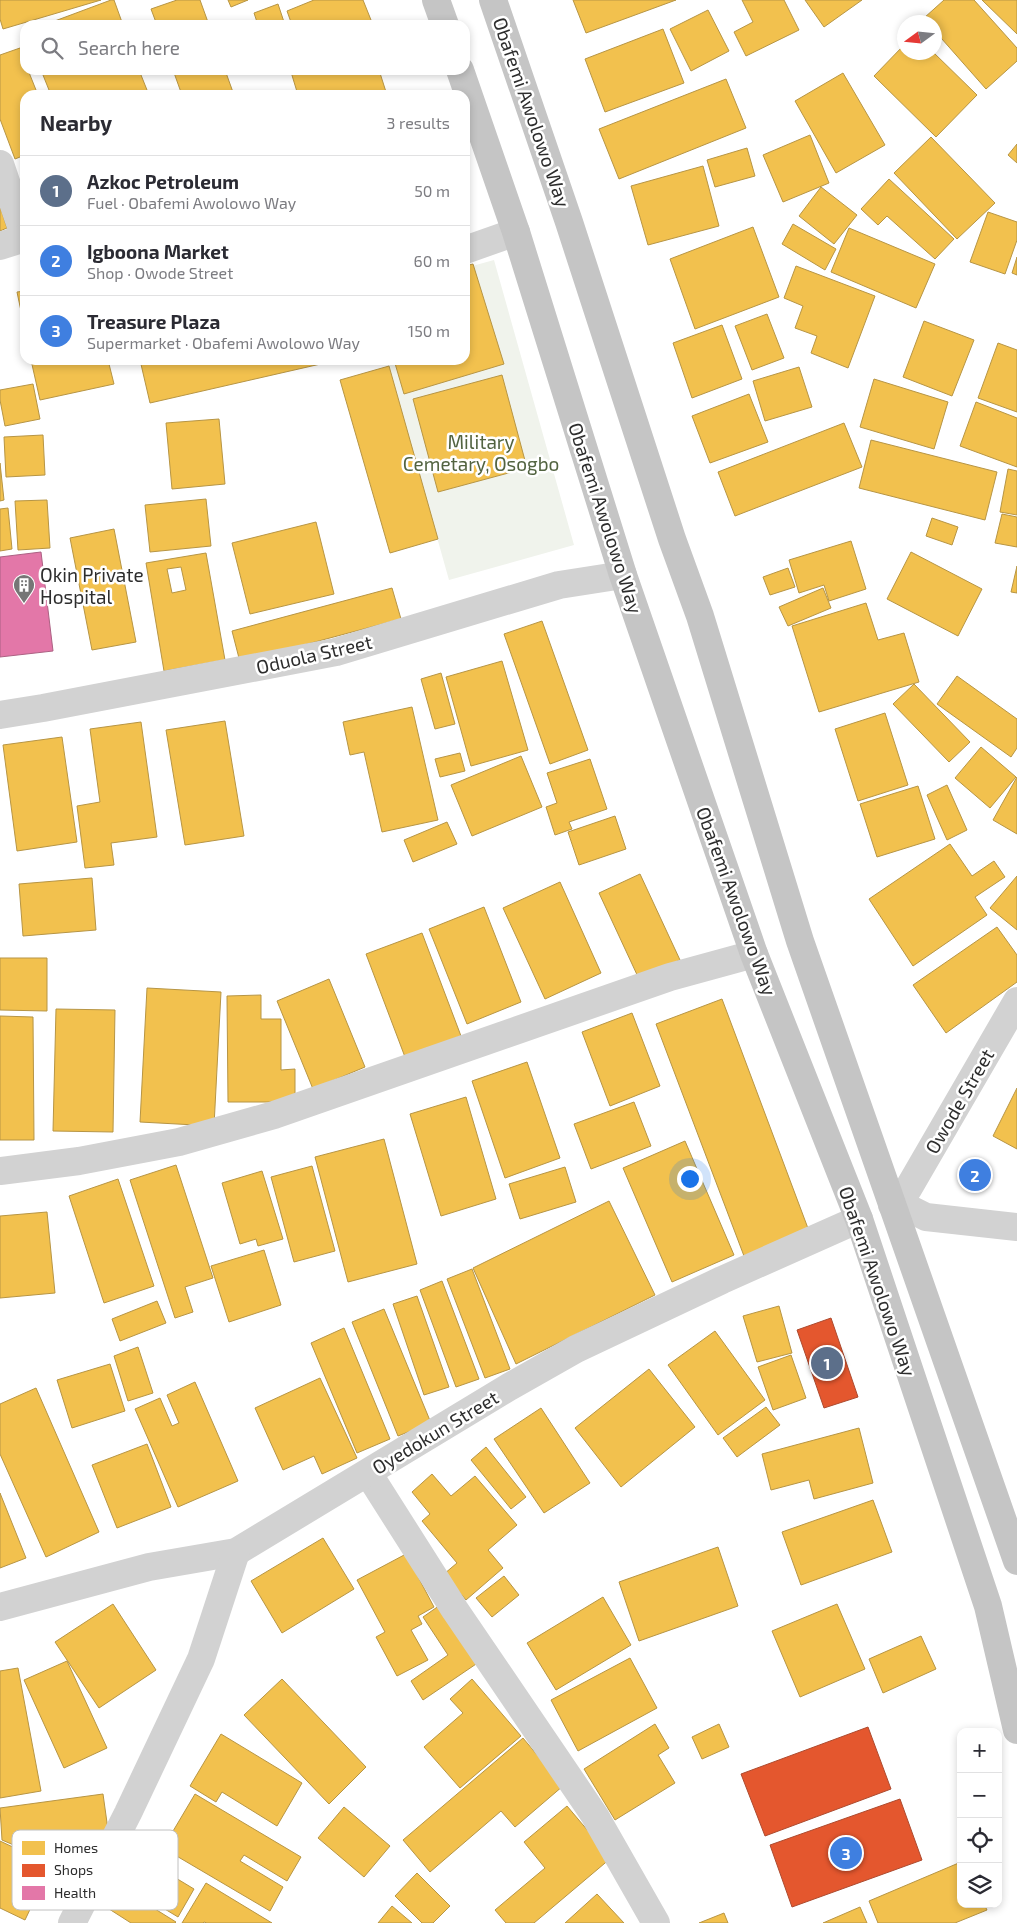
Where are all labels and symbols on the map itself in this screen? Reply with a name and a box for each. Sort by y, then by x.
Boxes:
street label: Obafemi Awolowo Way [489,14,575,210]
north arrow [897,15,942,60]
street label: Obafemi Awolowo Way [564,420,648,616]
park label: Military Cemetary, Osogbo [403,430,559,475]
place label: Okin Private Hospital [40,563,144,608]
building icon: Okin Private Hospital [12,573,36,604]
street label: Oduola Street [254,629,374,679]
street label: Obafemi Awolowo Way [692,803,782,999]
street label: Owode Street [920,1044,998,1158]
pin: 2 [959,1156,991,1194]
your location [677,1166,703,1192]
street label: Obafemi Awolowo Way [835,1183,921,1379]
pin: 1 [811,1344,843,1382]
street label: Oyedokun Street [368,1385,502,1479]
legend [12,1830,178,1910]
pin: 3 [830,1834,862,1872]
text: Homes [54,1839,98,1856]
text: Shops [54,1861,93,1878]
text: Health [54,1884,96,1901]

